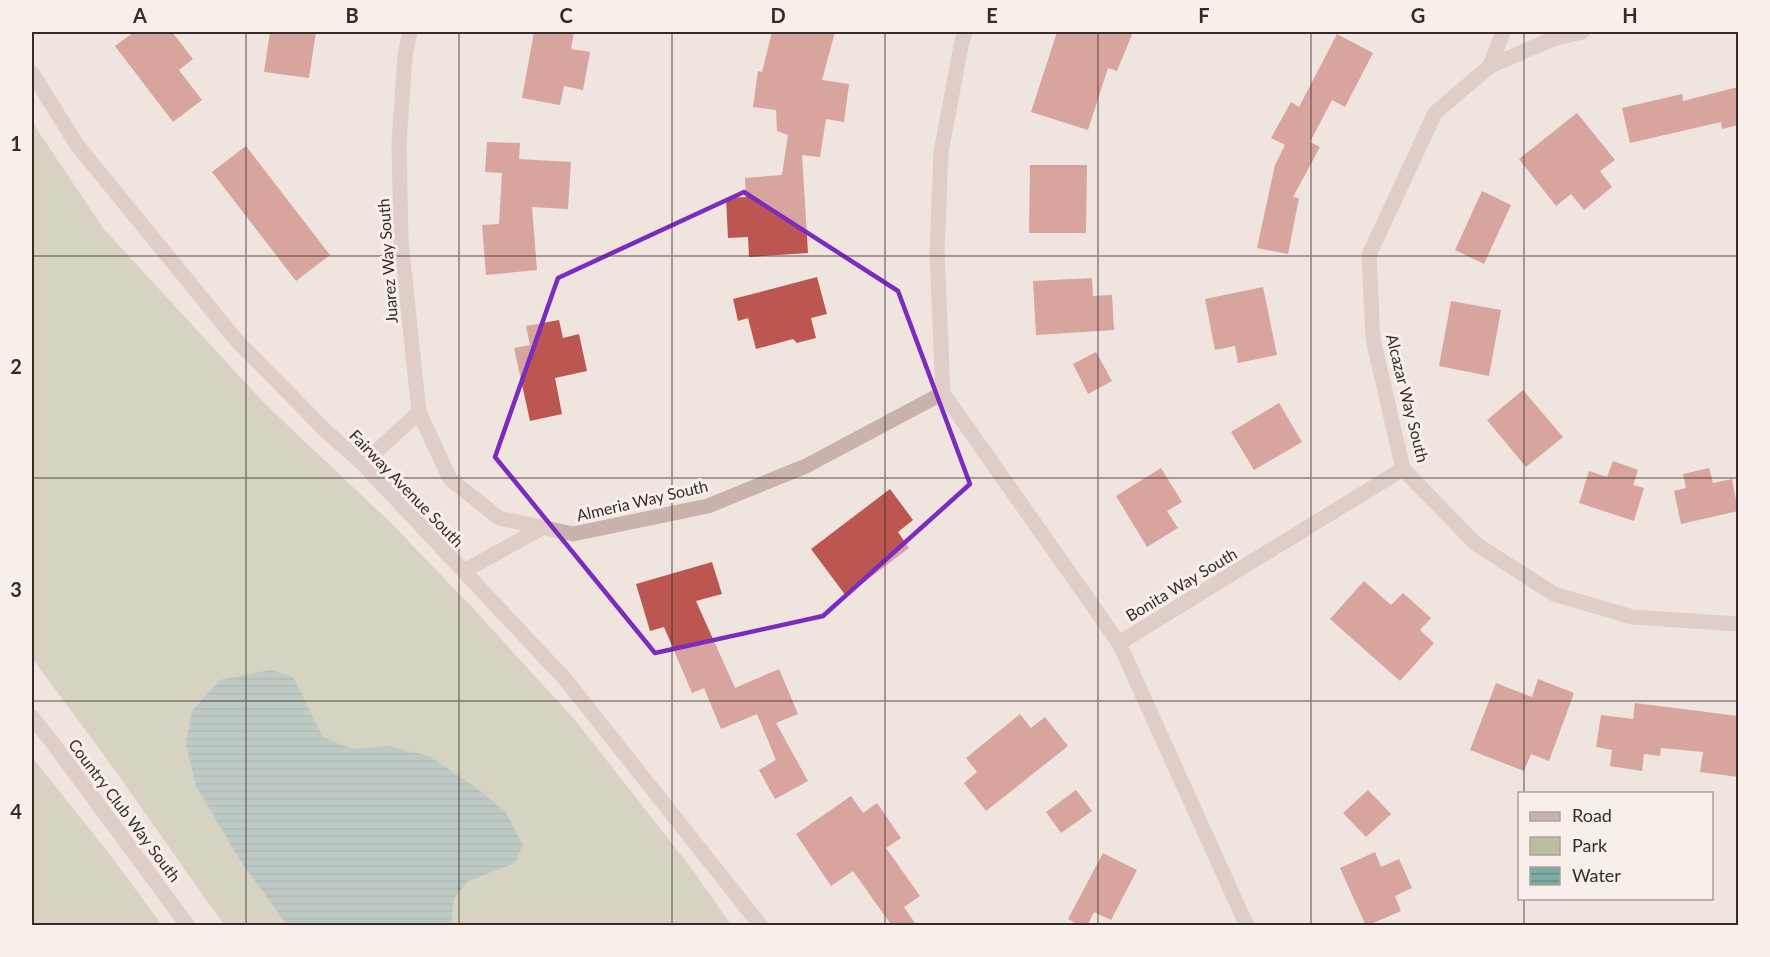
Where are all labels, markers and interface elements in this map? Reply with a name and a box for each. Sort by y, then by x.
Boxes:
text: A [132,3,147,27]
text: B [345,3,359,27]
text: C [559,3,573,27]
text: D [770,3,786,27]
text: E [986,3,998,27]
text: F [1198,3,1210,27]
text: G [1411,3,1425,27]
text: H [1622,3,1638,27]
text: 1 [10,131,22,155]
street label: Juarez Way South [373,198,401,324]
street label: Alcazar Way South [1383,332,1433,464]
text: 2 [10,354,22,378]
street label: Fairway Avenue South [346,425,468,551]
street label: Almeria Way South [574,476,710,524]
street label: Bonita Way South [1122,543,1240,625]
text: 3 [10,577,22,601]
street label: Country Club Way South [65,735,185,885]
legend [1518,792,1713,900]
text: 4 [10,799,22,823]
text: Road [1572,804,1612,826]
text: Park [1572,834,1608,856]
text: Water [1572,864,1621,886]

